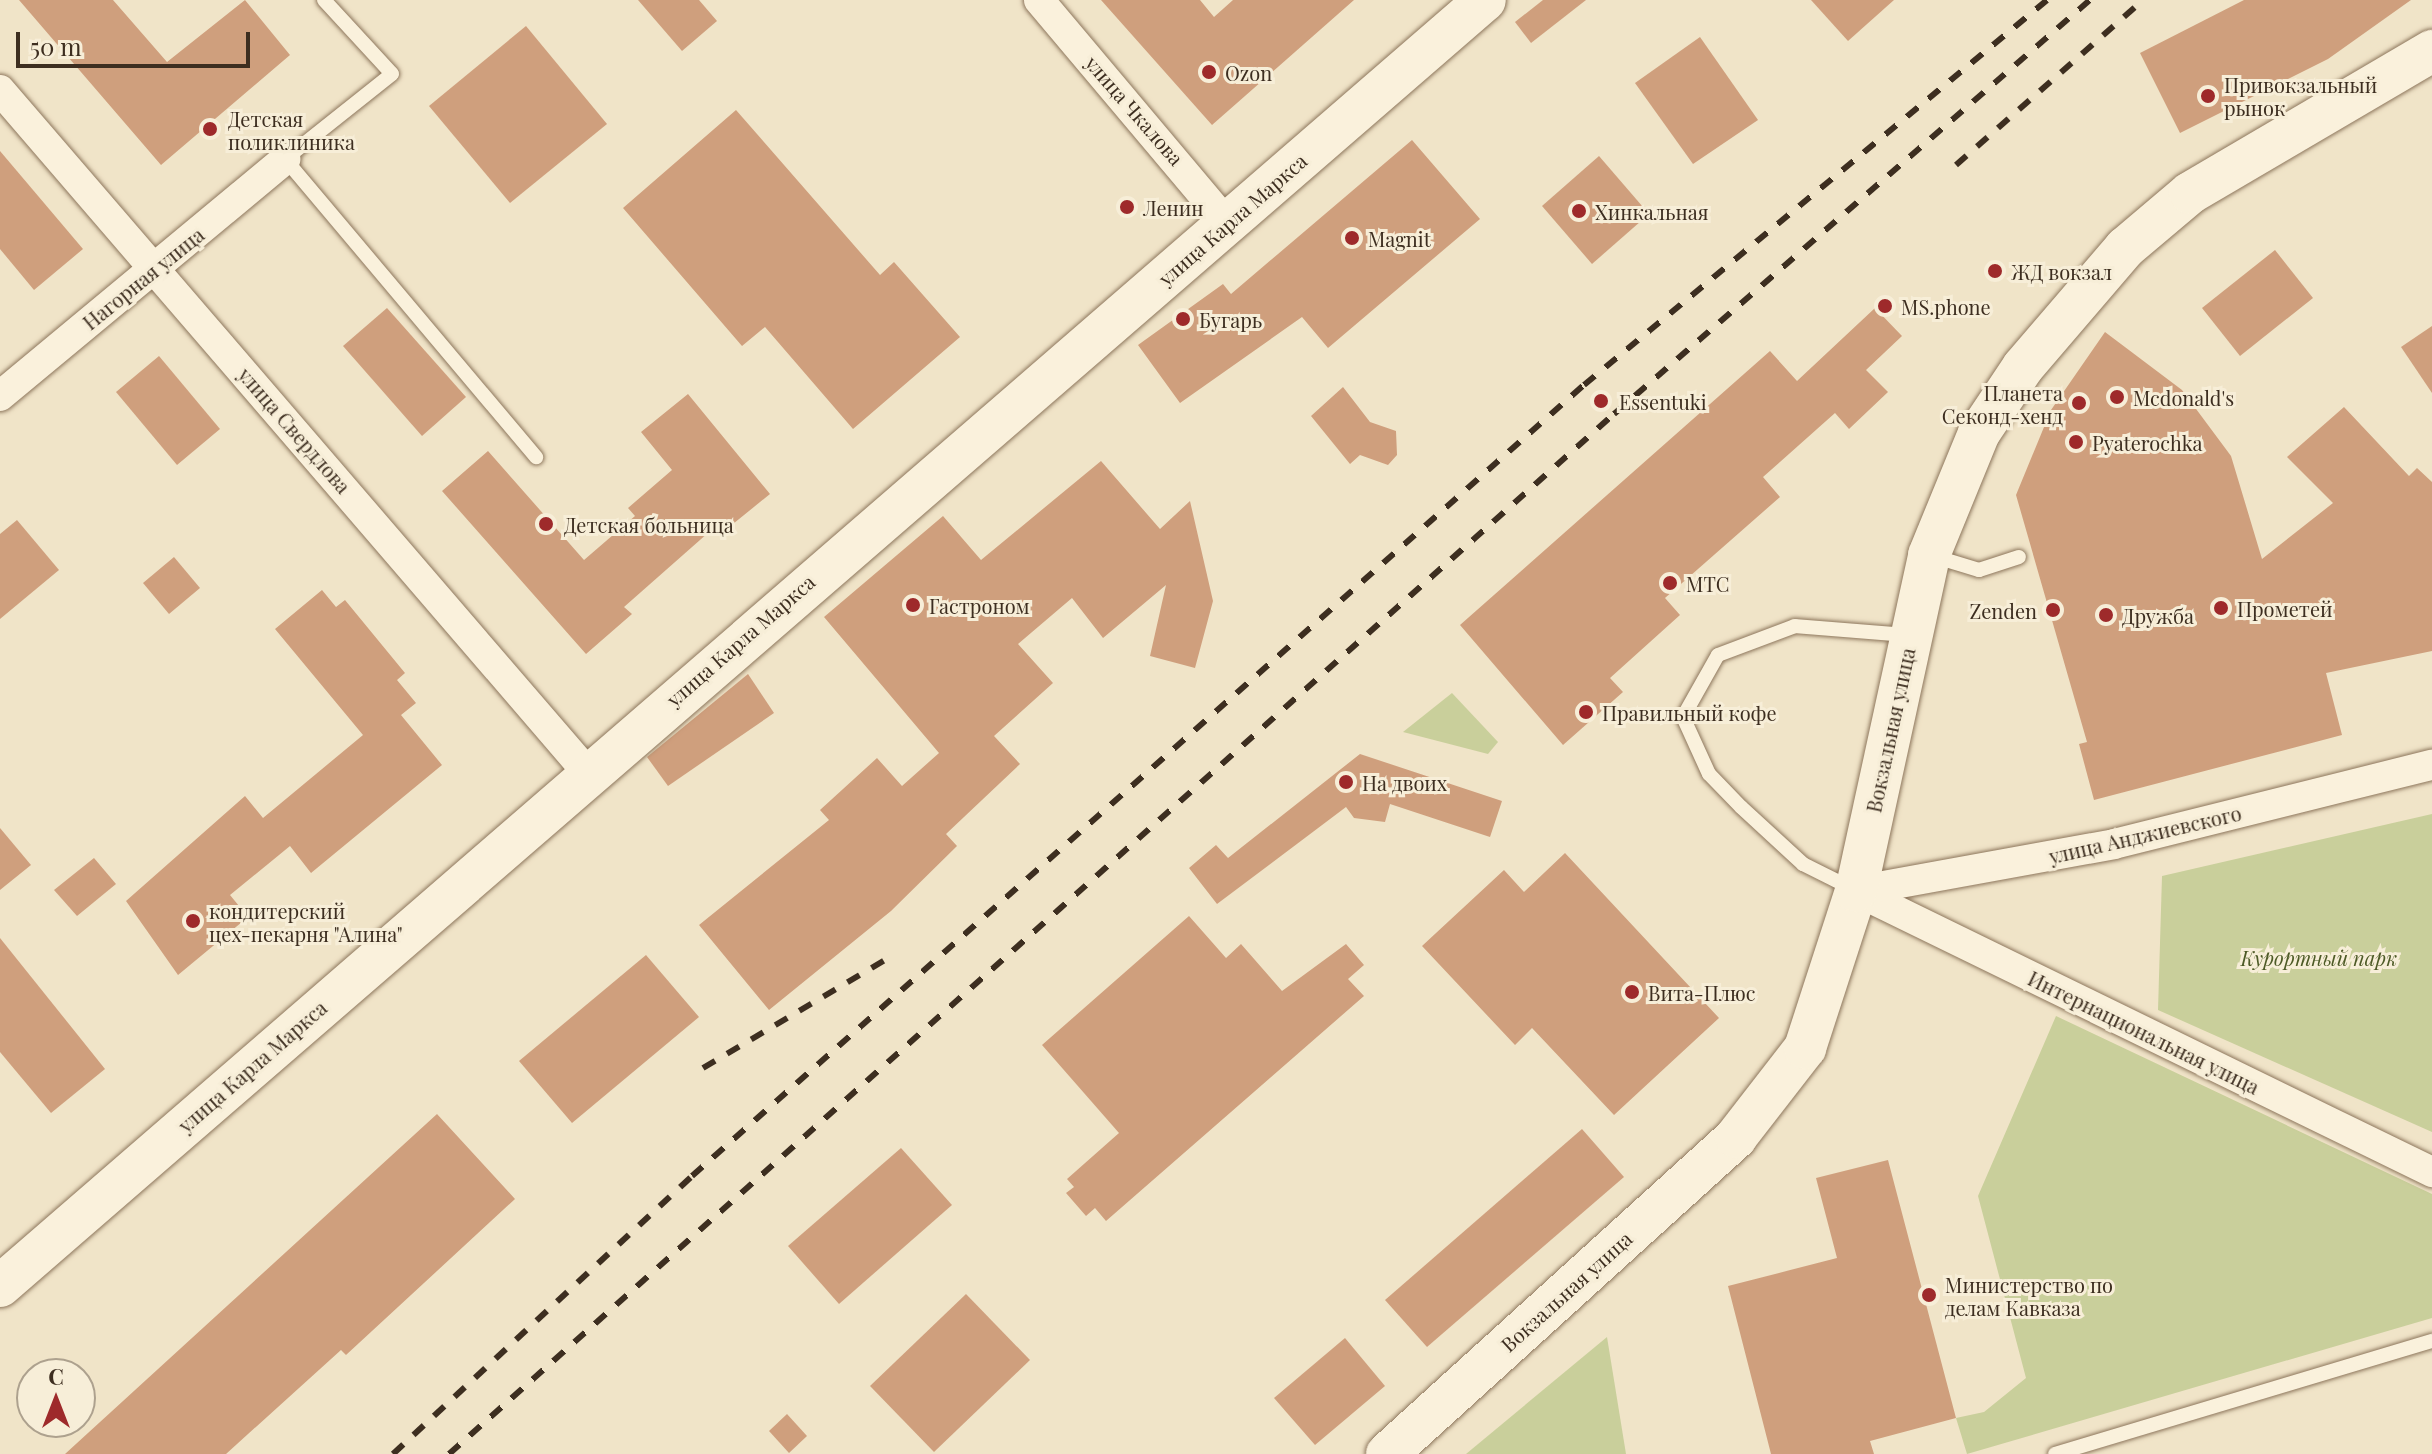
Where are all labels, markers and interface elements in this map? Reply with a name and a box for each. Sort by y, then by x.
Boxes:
scale bar [20,16,254,66]
text: 50 m [30,30,82,62]
street label: улица Чкалова [1081,50,1189,170]
place label: Ozon [1225,60,1272,84]
marker: Ozon [1200,63,1218,81]
place label: Привокзальный рынок [2224,72,2377,119]
marker: Привокзальный рынок [2199,87,2217,105]
place label: Детская поликлиника [228,106,355,153]
marker: Детская поликлиника [199,118,221,140]
street label: улица Карла Маркса [1153,148,1311,290]
place label: Ленин [1143,195,1203,219]
marker: Ленин [1118,198,1136,216]
place label: Хинкальная [1595,199,1708,223]
marker: Хинкальная [1570,202,1588,220]
street label: Нагорная улица [78,222,208,334]
place label: Magnit [1368,226,1431,250]
marker: Magnit [1343,229,1361,247]
place label: ЖД вокзал [2011,259,2112,283]
marker: ЖД вокзал [1986,262,2004,280]
place label: MS.phone [1901,294,1991,318]
marker: MS.phone [1876,297,1894,315]
place label: Бугарь [1199,307,1262,331]
marker: Бугарь [1174,310,1192,328]
street label: улица Свердлова [234,362,356,498]
place label: Планета Секонд-хенд [1942,380,2063,427]
place label: Mcdonald's [2133,385,2234,409]
marker: Mcdonald's [2108,388,2126,406]
place label: Essentuki [1619,389,1707,413]
marker: Essentuki [1590,390,1612,412]
marker: Планета Секонд-хенд [2070,394,2088,412]
place label: Pyaterochka [2092,430,2203,454]
marker: Pyaterochka [2067,433,2085,451]
place label: Детская больница [564,512,734,536]
marker: Детская больница [535,513,557,535]
street label: улица Карла Маркса [661,569,819,711]
place label: МТС [1686,571,1730,595]
marker: МТС [1661,574,1679,592]
place label: Гастроном [929,593,1030,617]
marker: Гастроном [904,596,922,614]
place label: Прометей [2237,596,2333,620]
place label: Zenden [1969,598,2037,622]
marker: Прометей [2212,599,2230,617]
marker: Zenden [2044,601,2062,619]
place label: Дружба [2122,603,2194,627]
marker: Дружба [2097,606,2115,624]
street label: Вокзальная улица [1861,645,1919,815]
place label: Правильный кофе [1602,700,1777,724]
marker: Правильный кофе [1577,703,1595,721]
place label: На двоих [1362,770,1447,794]
marker: На двоих [1337,773,1355,791]
street label: улица Анджиевского [2046,800,2244,868]
place label: кондитерский цех-пекарня "Алина" [209,898,403,945]
marker: кондитерский цех-пекарня "Алина" [184,912,202,930]
park label: Курортный парк [2241,945,2397,969]
street label: Интернациональная улица [2024,965,2264,1099]
place label: Вита-Плюс [1648,980,1755,1004]
marker: Вита-Плюс [1623,983,1641,1001]
street label: улица Карла Маркса [173,995,331,1137]
street label: Вокзальная улица [1496,1226,1636,1356]
place label: Министерство по делам Кавказа [1945,1272,2113,1319]
marker: Министерство по делам Кавказа [1920,1286,1938,1304]
north arrow [16,1358,96,1438]
text: С [48,1361,64,1391]

